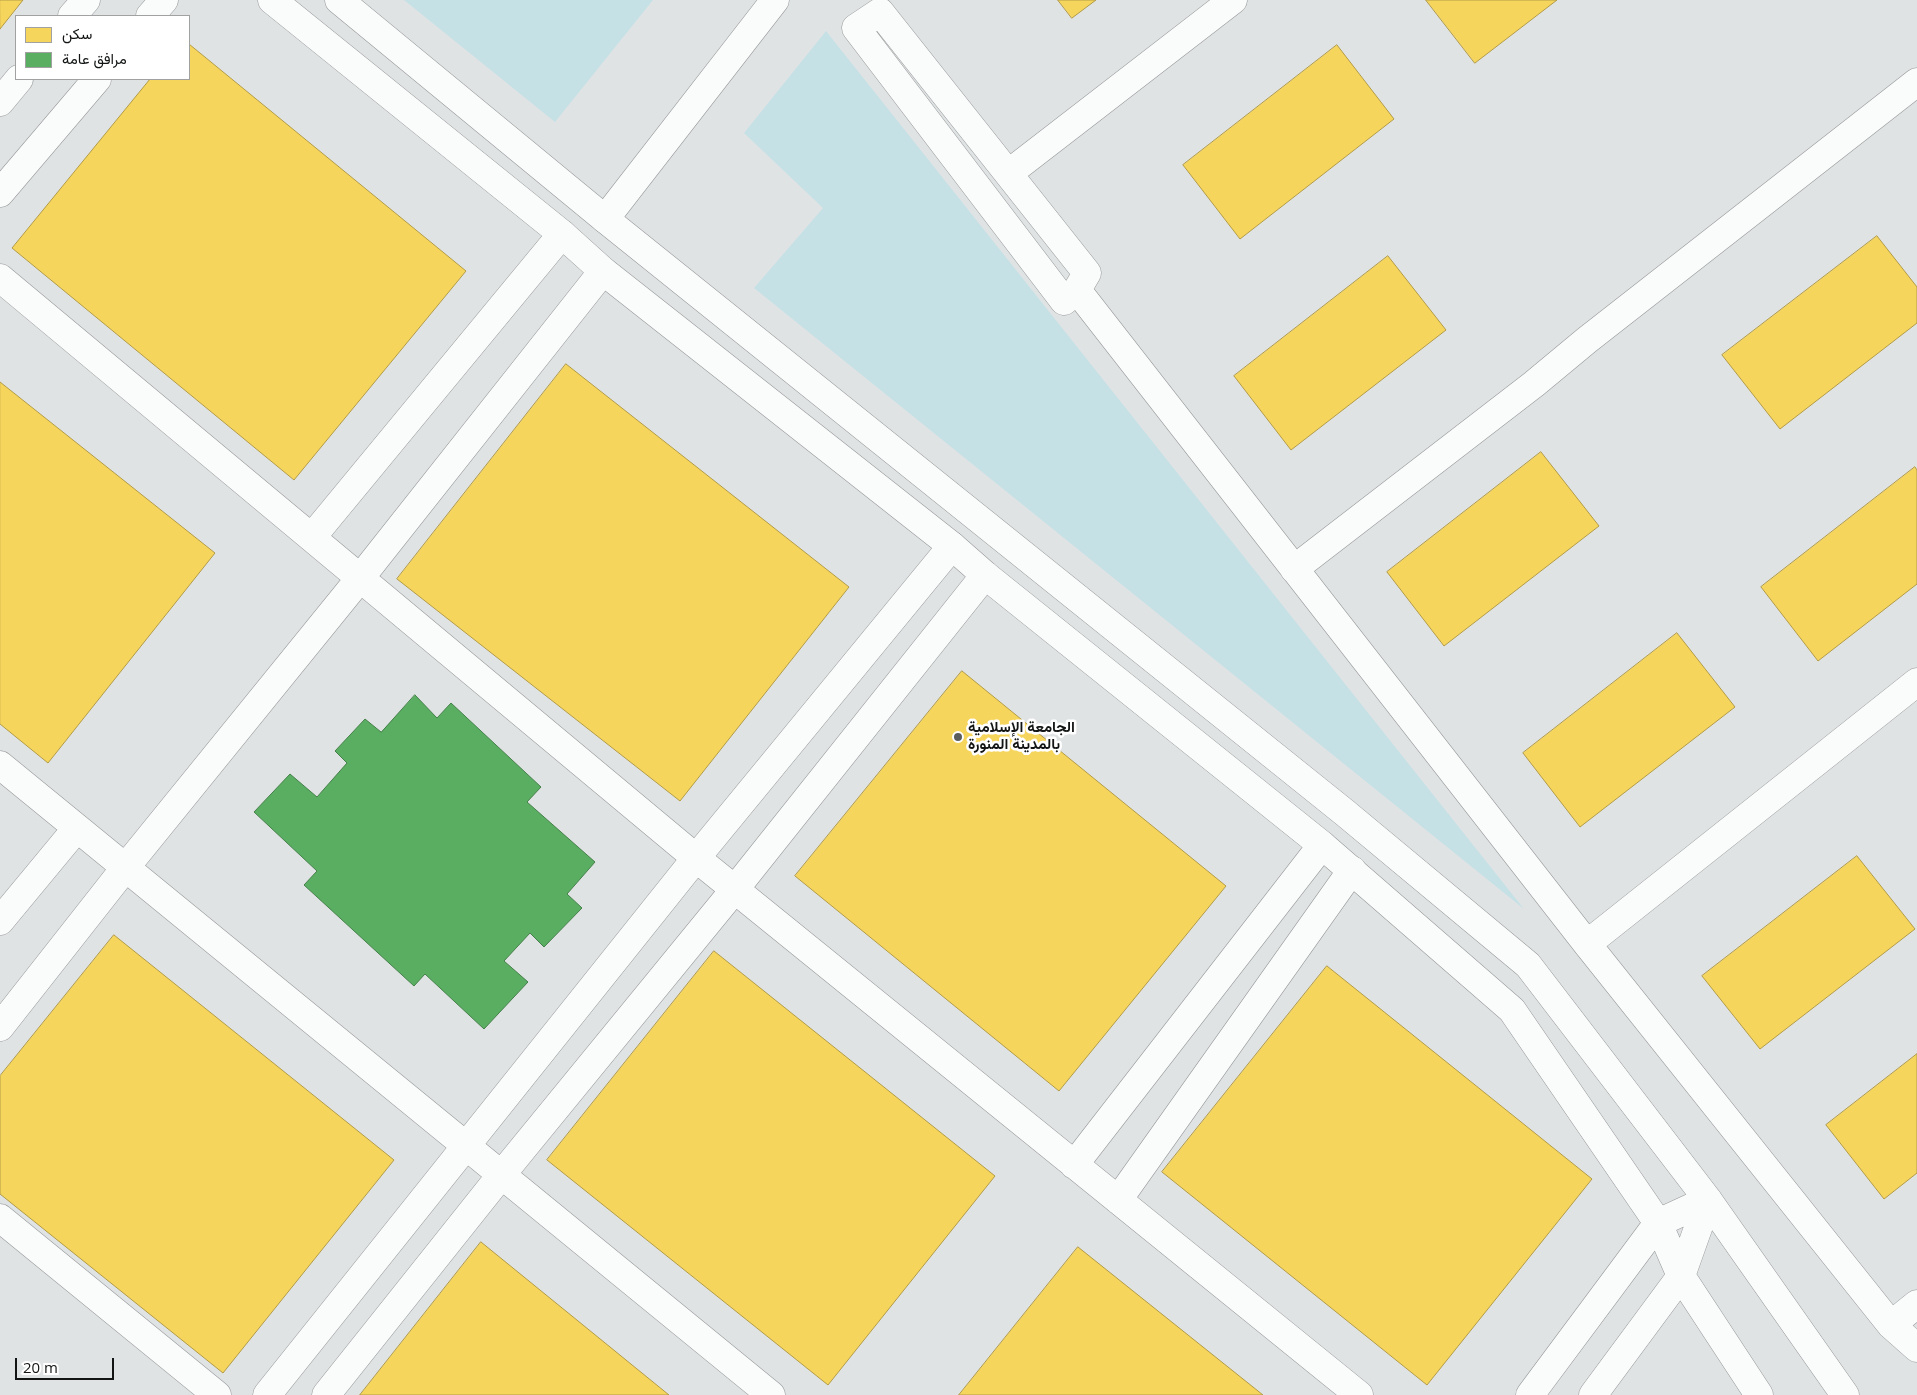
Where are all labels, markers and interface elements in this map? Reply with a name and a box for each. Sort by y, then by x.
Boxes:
legend [15,15,190,80]
text: سكن [62,23,92,43]
text: مرافق عامة [62,48,127,68]
place label: الجامعة الإسلامية بالمدينة المنورة [968,719,1075,754]
marker: الجامعة الإسلامية بالمدينة المنورة [952,731,964,743]
scale bar [18,1348,116,1380]
text: 20 m [23,1357,58,1377]

